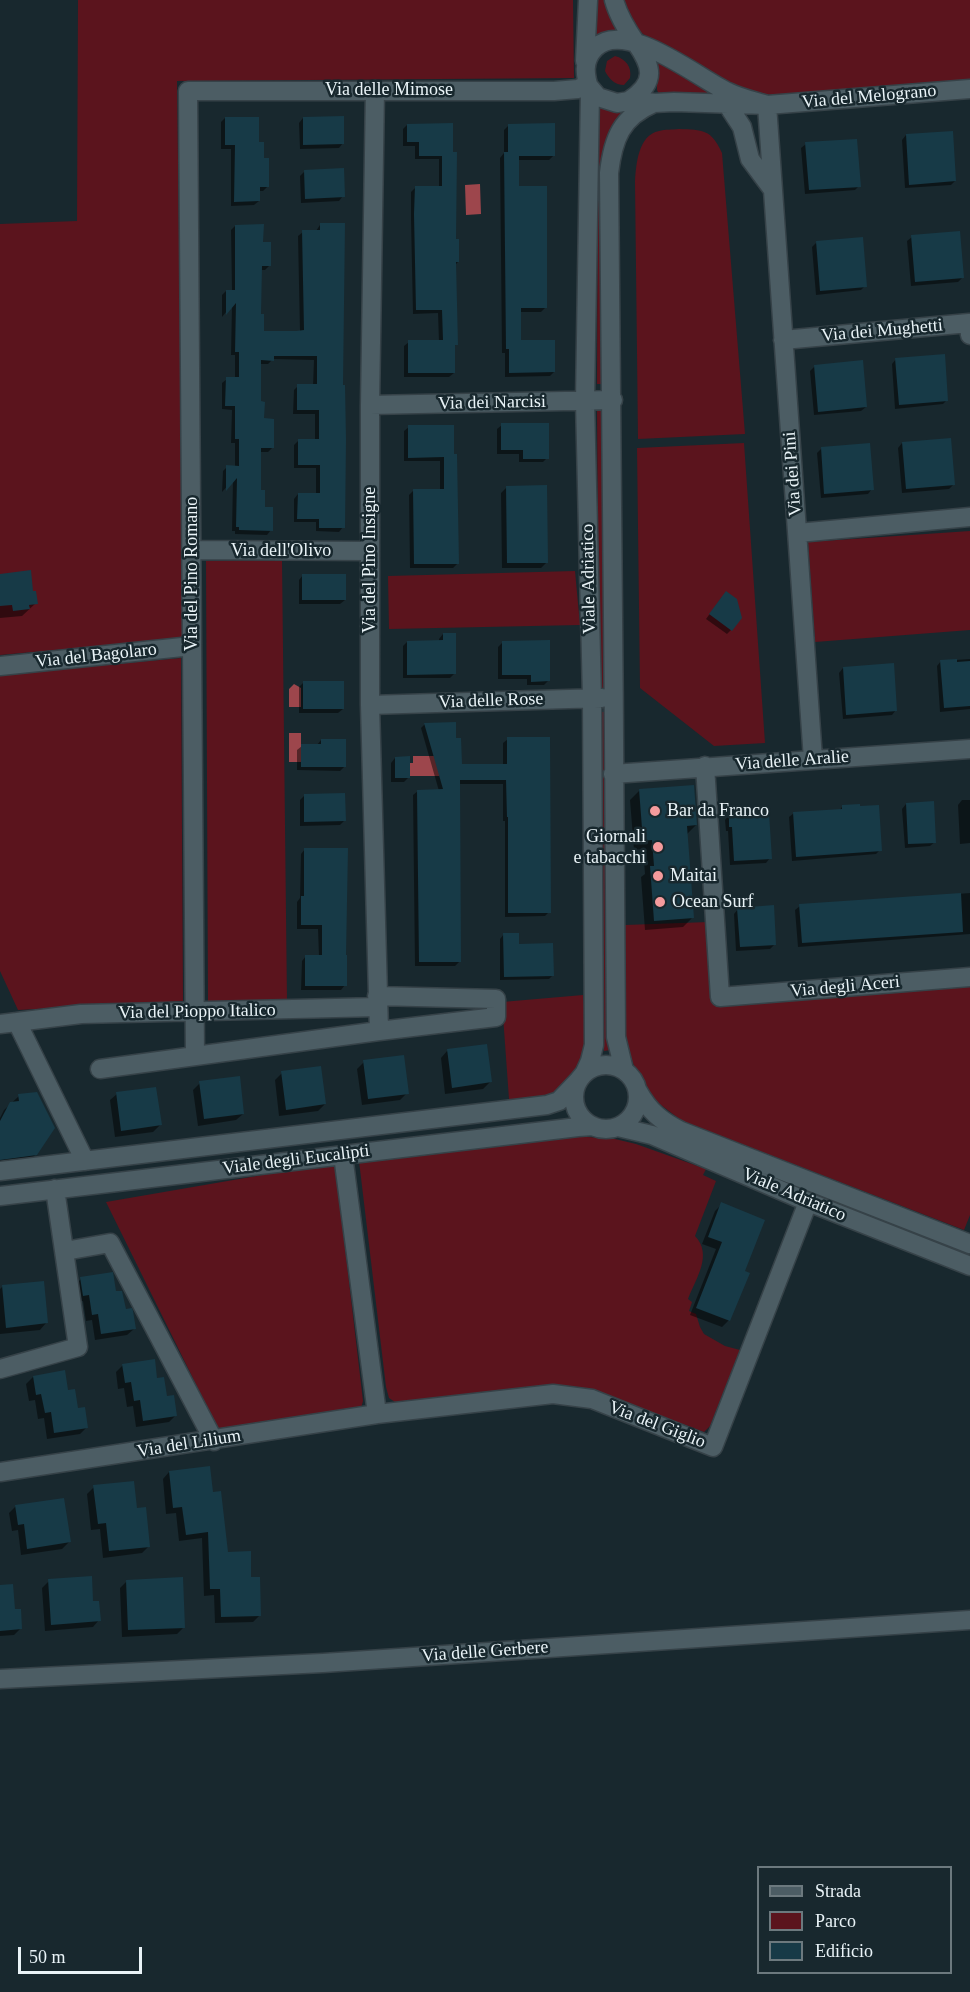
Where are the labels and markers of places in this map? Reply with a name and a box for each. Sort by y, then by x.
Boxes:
place label: Bar da Franco [667,800,769,822]
marker: Bar da Franco [648,804,662,818]
place label: Giornali e tabacchi [574,826,646,868]
marker: Giornali e tabacchi [651,840,665,854]
place label: Maitai [670,865,717,887]
marker: Maitai [651,869,665,883]
place label: Ocean Surf [672,891,753,913]
marker: Ocean Surf [653,895,667,909]

